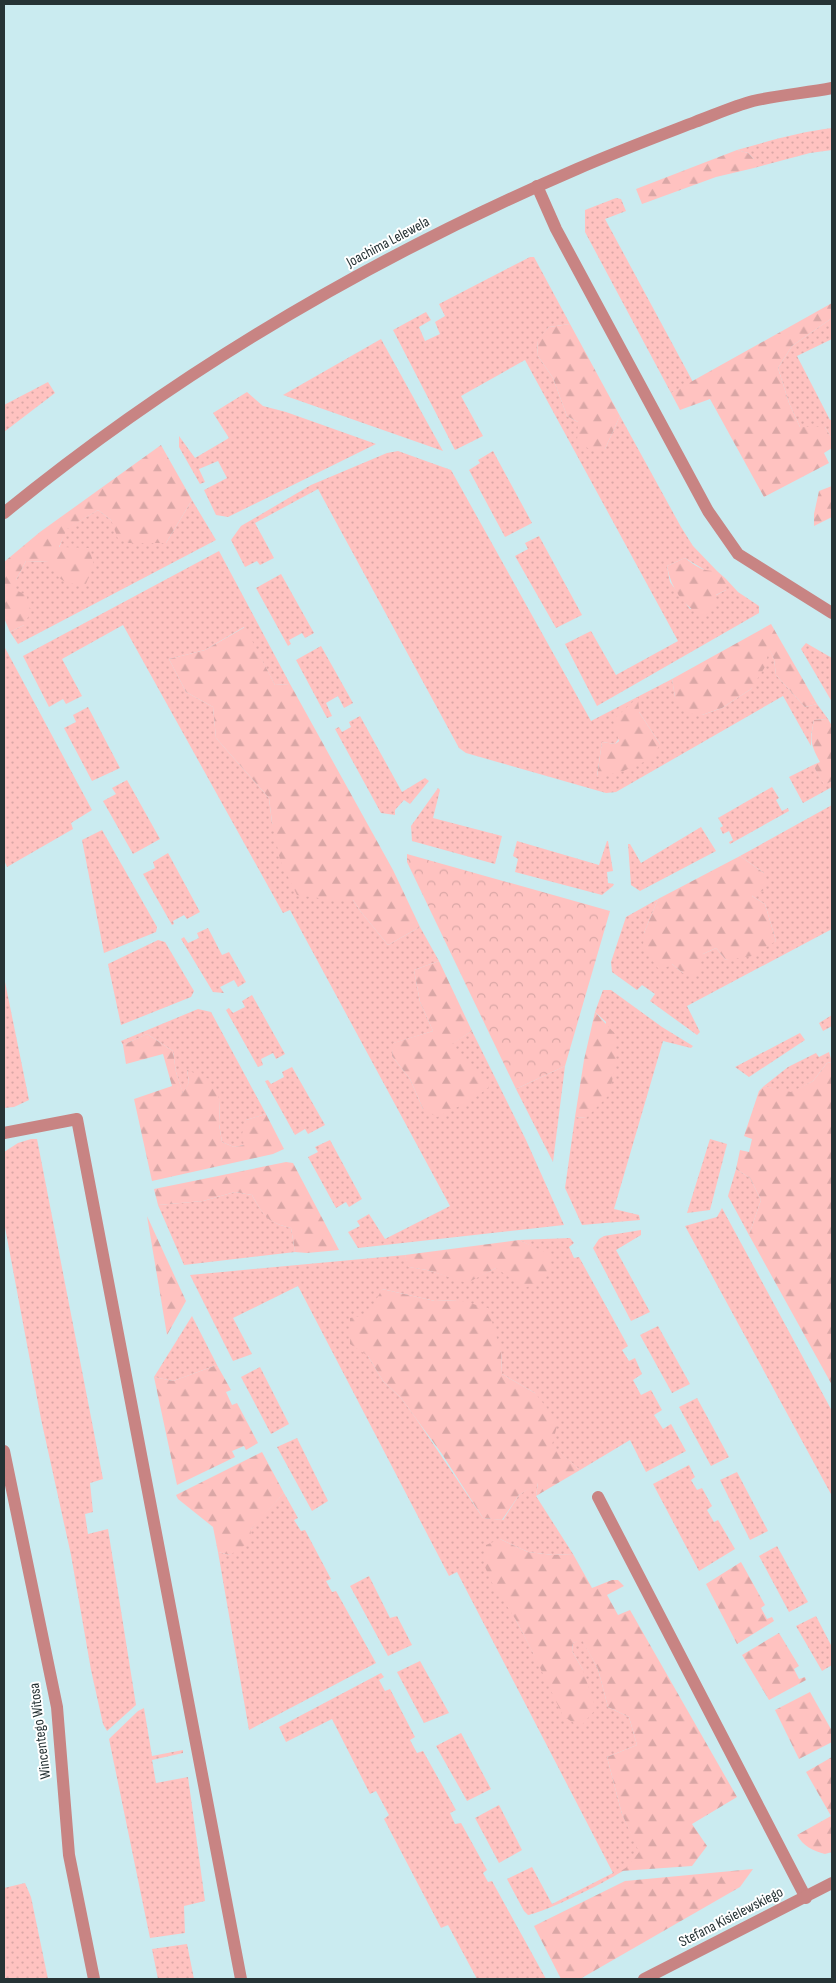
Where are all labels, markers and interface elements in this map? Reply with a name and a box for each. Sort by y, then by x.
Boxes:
street label: Joachima Lelewela [342,212,433,272]
street label: Wincentego Witosa [25,1682,55,1780]
street label: Stefana Kisielewskiego [676,1883,786,1951]

